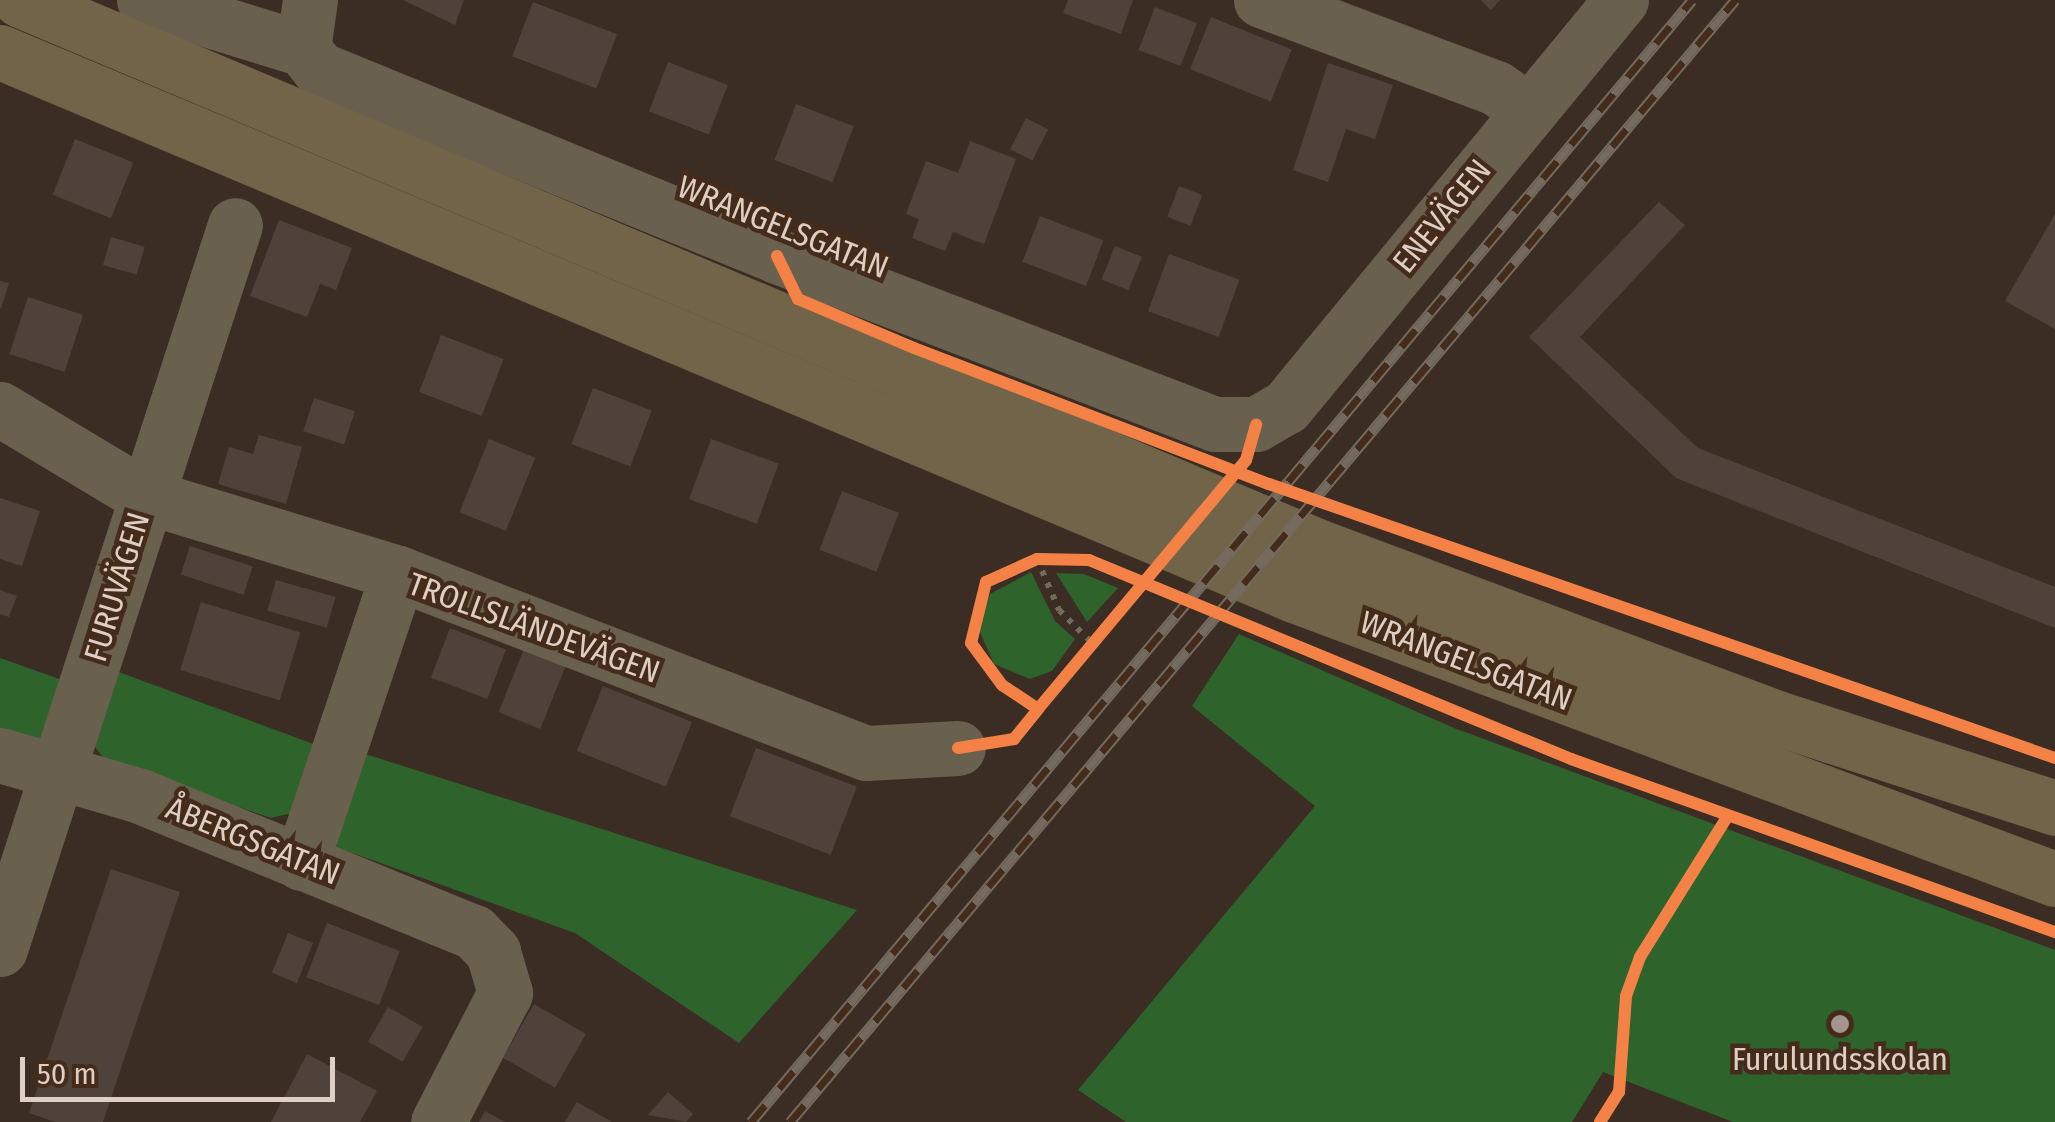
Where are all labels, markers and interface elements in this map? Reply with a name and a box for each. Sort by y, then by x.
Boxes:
street label: ENEVÄGEN [1385,152,1499,280]
street label: WRANGELSGATAN [672,167,894,287]
street label: FURUVÄGEN [76,508,158,666]
street label: TROLLSLÄNDEVÄGEN [403,565,665,691]
street label: WRANGELSGATAN [1355,603,1577,719]
street label: ÅBERGSGATAN [161,789,345,893]
marker: Furulundsskolan [1829,1013,1851,1035]
scale bar [25,1037,340,1099]
place label: Furulundsskolan [1732,1040,1948,1078]
text: 50 m [37,1056,97,1092]

